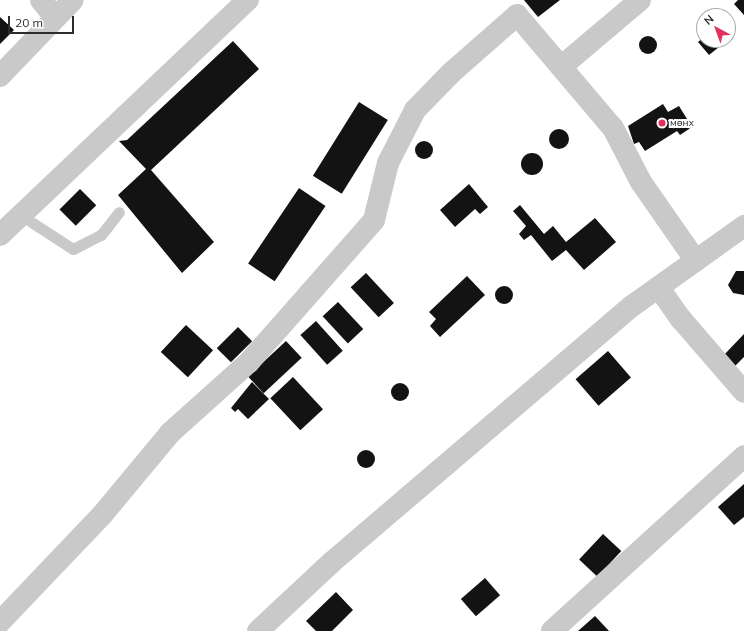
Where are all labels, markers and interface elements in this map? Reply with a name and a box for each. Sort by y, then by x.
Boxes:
scale bar [10,8,76,34]
north arrow [696,8,736,48]
text: N [701,12,717,28]
text: 20 m [15,15,43,30]
place label: мөнх [670,117,694,129]
marker: мөнх [657,118,667,128]

